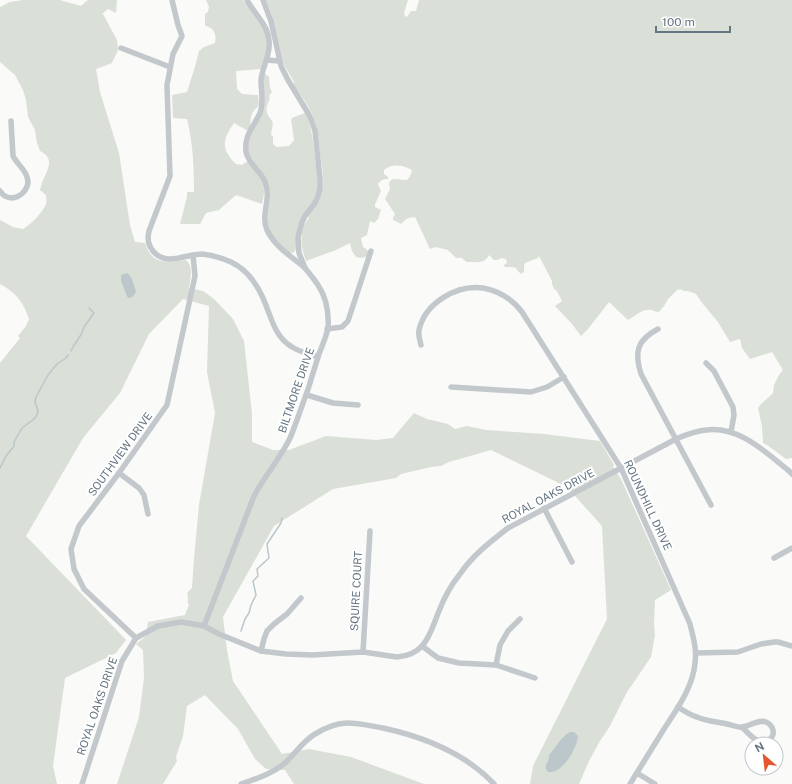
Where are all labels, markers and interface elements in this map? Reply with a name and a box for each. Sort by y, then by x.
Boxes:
scale bar [656,8,730,34]
text: 100 m [662,15,695,29]
street label: BILTMORE DRIVE [276,346,316,434]
street label: SOUTHVIEW DRIVE [86,410,155,498]
street label: ROUNDHILL DRIVE [622,458,674,552]
street label: ROYAL OAKS DRIVE [500,466,596,525]
street label: SQUIRE COURT [348,550,364,631]
street label: ROYAL OAKS DRIVE [75,655,119,757]
north arrow [744,736,784,776]
text: N [753,740,766,754]

